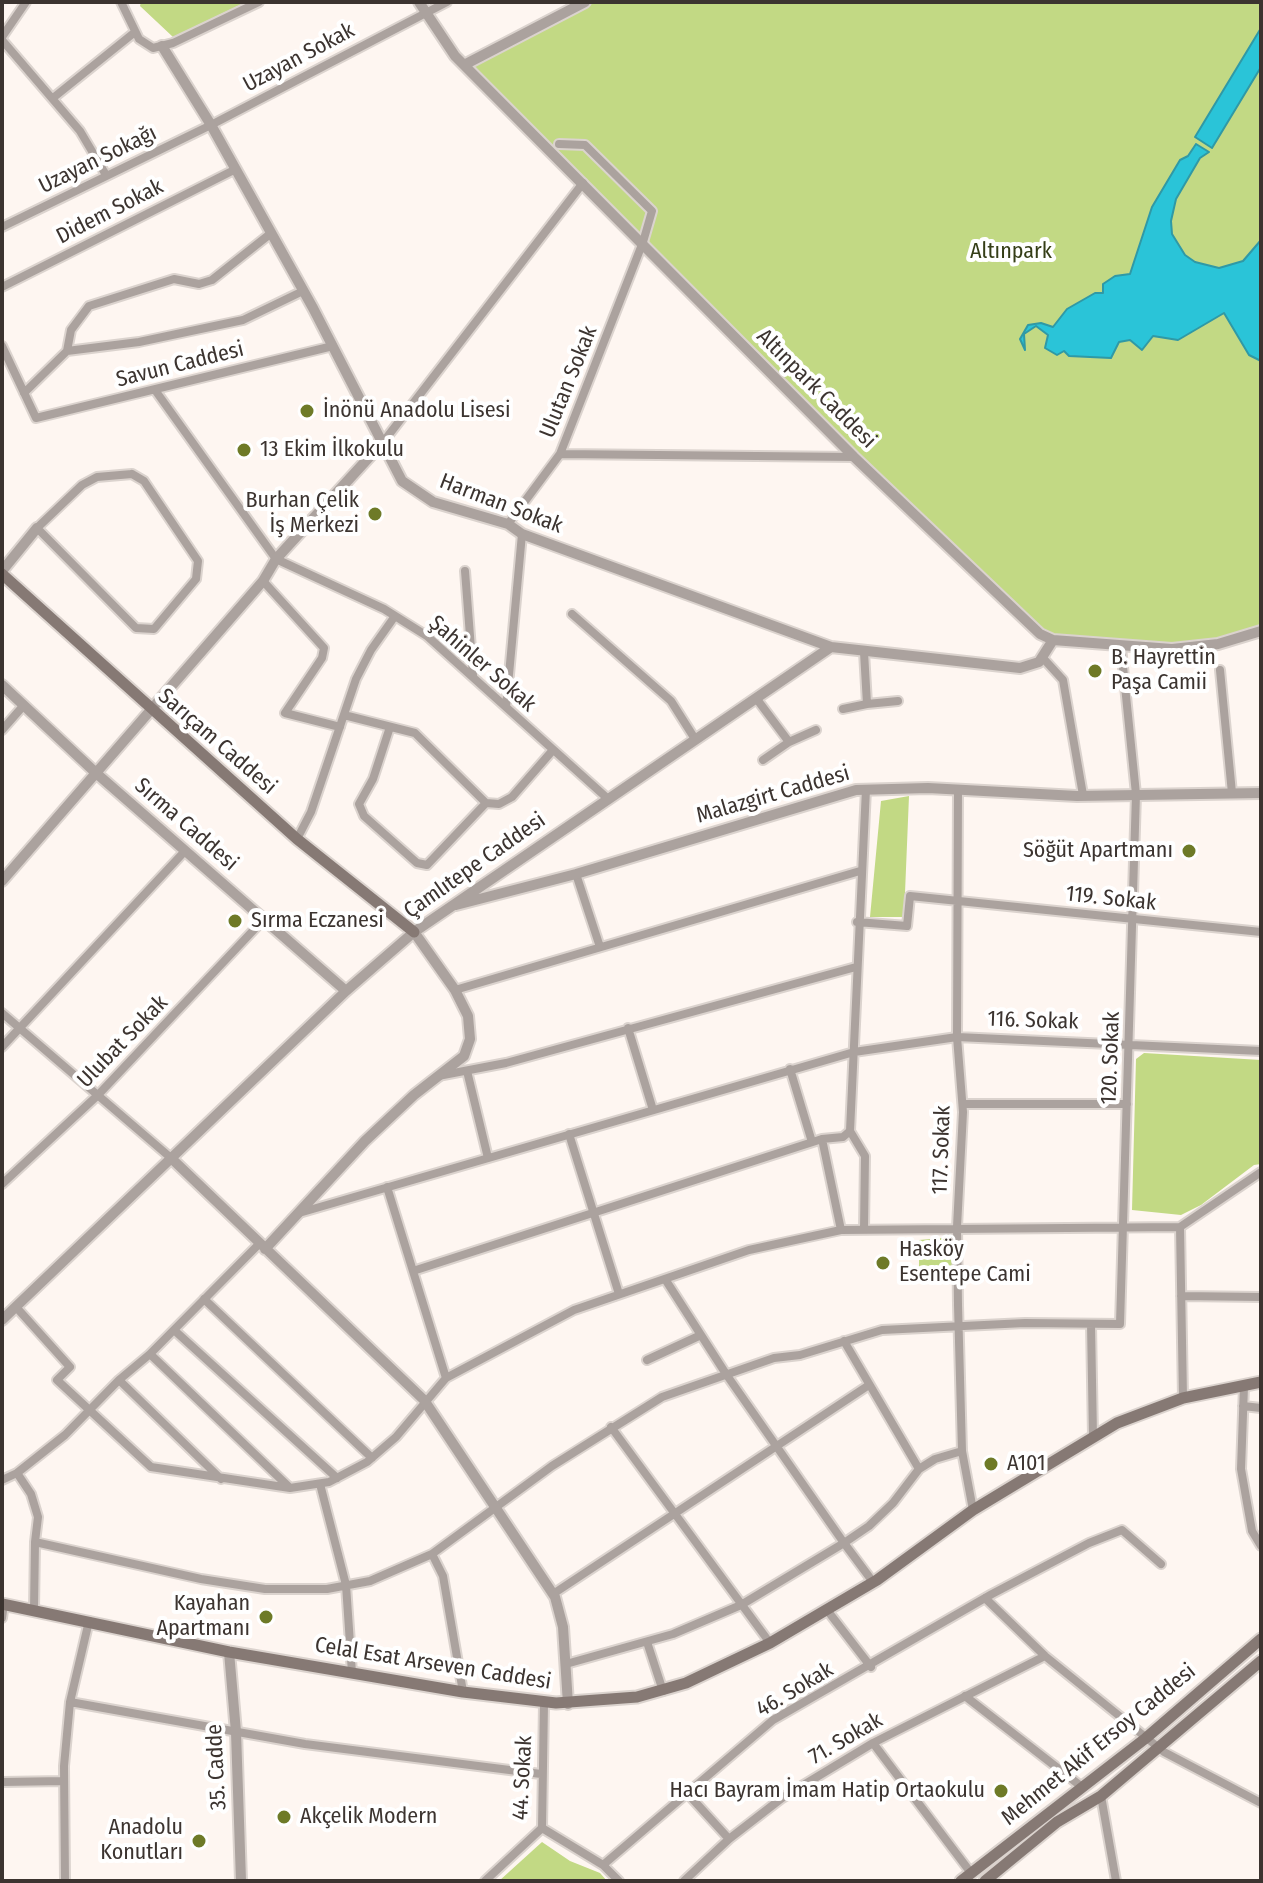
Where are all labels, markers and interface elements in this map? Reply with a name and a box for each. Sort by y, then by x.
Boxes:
street label: Uzayan Sokak [239,18,359,98]
street label: Uzayan Sokağı [35,120,161,200]
street label: Didem Sokak [52,174,168,250]
park label: Altınpark [970,239,1052,265]
street label: Ulutan Sokak [535,322,603,442]
street label: Altınpark Caddesi [751,324,881,454]
street label: Savun Caddesi [113,336,247,394]
place label: İnönü Anadolu Lisesi [323,398,510,424]
marker: İnönü Anadolu Lisesi [298,402,316,420]
place label: 13 Ekim İlkokulu [260,437,404,463]
marker: 13 Ekim İlkokulu [235,441,253,459]
street label: Harman Sokak [436,468,566,540]
place label: Burhan Çelik İş Merkezi [245,488,359,540]
marker: Burhan Çelik İş Merkezi [366,505,384,523]
street label: Şahinler Sokak [423,610,541,718]
place label: B. Hayrettin Paşa Camii [1111,645,1216,696]
marker: B. Hayrettin Paşa Camii [1086,662,1104,680]
street label: Sarıçam Caddesi [152,683,282,801]
street label: Malazgirt Caddesi [693,761,853,829]
street label: Sırma Caddesi [129,773,243,877]
street label: Çamlıtepe Caddesi [399,807,551,925]
place label: Söğüt Apartmanı [1023,838,1173,864]
marker: Söğüt Apartmanı [1180,842,1198,860]
street label: 119. Sokak [1064,881,1158,917]
place label: Sırma Eczanesi [251,908,384,934]
marker: Sırma Eczanesi [226,912,244,930]
street label: Ulubat Sokak [72,990,174,1094]
street label: 116. Sokak [987,1006,1079,1036]
street label: 120. Sokak [1096,1011,1126,1105]
street label: 117. Sokak [927,1105,957,1195]
place label: Hasköy Esentepe Cami [899,1237,1031,1288]
marker: Hasköy Esentepe Cami [874,1254,892,1272]
place label: A101 [1007,1451,1046,1477]
marker: A101 [982,1455,1000,1473]
place label: Kayahan Apartmanı [156,1591,250,1642]
marker: Kayahan Apartmanı [257,1608,275,1626]
street label: Celal Esat Arseven Caddesi [313,1632,553,1696]
street label: 46. Sokak [752,1657,838,1723]
street label: Mehmet Akif Ersoy Caddesi [997,1659,1201,1831]
street label: 71. Sokak [805,1707,887,1771]
street label: 35. Cadde [202,1723,232,1811]
street label: 44. Sokak [508,1735,538,1821]
place label: Hacı Bayram İmam Hatip Ortaokulu [670,1778,985,1804]
marker: Hacı Bayram İmam Hatip Ortaokulu [992,1782,1010,1800]
place label: Akçelik Modern [300,1804,437,1830]
marker: Akçelik Modern [275,1808,293,1826]
place label: Anadolu Konutları [100,1815,183,1866]
marker: Anadolu Konutları [190,1832,208,1850]

